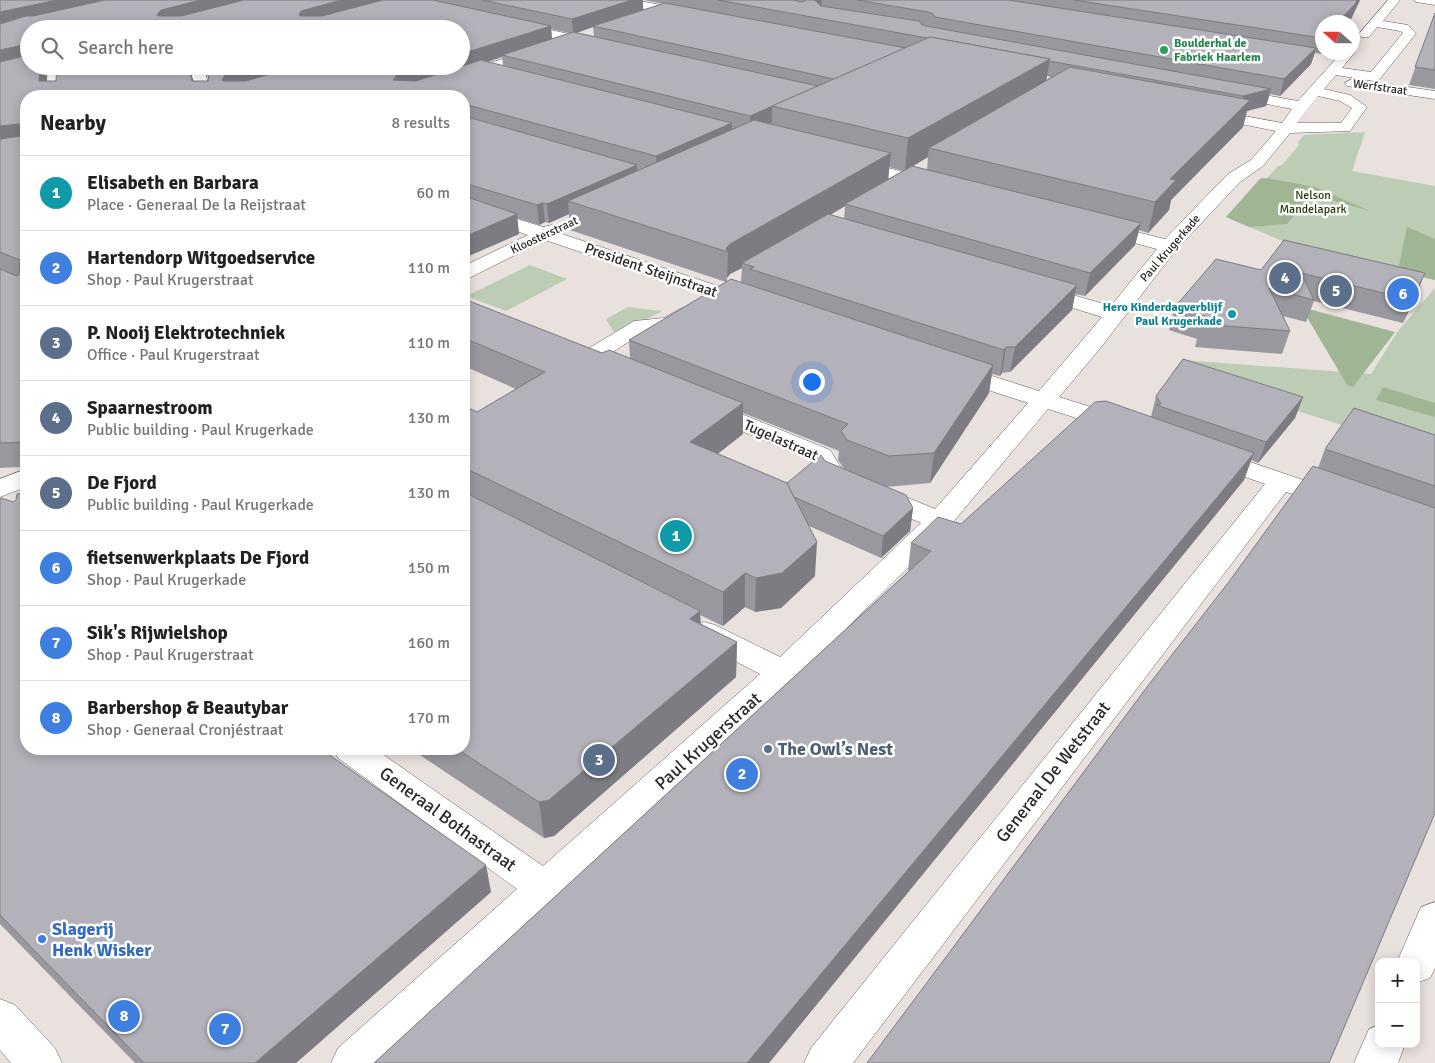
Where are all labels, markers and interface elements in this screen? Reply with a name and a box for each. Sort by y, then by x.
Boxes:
north arrow [1315,15,1360,60]
search box [20,20,470,75]
icon: search [38,34,66,62]
text: Search here [78,36,174,60]
place label: Boulderhal de Fabriek Haarlem [1174,36,1261,65]
marker: Boulderhal de Fabriek Haarlem [1158,44,1170,56]
street label: Werfstraat [1352,76,1408,99]
text: Nearby [40,110,106,136]
text: 8 results [391,113,450,133]
text: Elisabeth en Barbara [87,171,259,195]
text: 1 [52,183,60,203]
text: 60 m [416,183,450,203]
park label: Nelson Mandelapark [1279,188,1347,217]
text: Place · Generaal De la Reijstraat [87,195,306,215]
street label: Paul Krugerkade [1137,211,1204,285]
street label: Kloosterstraat [508,213,580,258]
street label: President Steijnstraat [582,239,720,301]
text: Hartendorp Witgoedservice [87,246,315,270]
text: 2 [52,258,60,278]
text: 110 m [408,258,450,278]
pin: 4 [1269,259,1301,297]
text: Shop · Paul Krugerstraat [87,270,254,290]
pin: 5 [1320,272,1352,310]
pin: 6 [1387,275,1419,313]
place label: Hero Kinderdagverblijf Paul Krugerkade [1103,300,1223,329]
marker: Hero Kinderdagverblijf Paul Krugerkade [1226,308,1238,320]
text: P. Nooij Elektrotechniek [87,321,285,345]
text: 3 [52,333,60,353]
text: 110 m [408,333,450,353]
text: Office · Paul Krugerstraat [87,345,260,365]
your location [799,369,825,395]
text: Spaarnestroom [87,396,213,420]
text: 4 [52,408,60,428]
text: 130 m [408,408,450,428]
street label: Tugelastraat [741,416,821,464]
text: Public building · Paul Krugerkade [87,420,314,440]
text: De Fjord [87,471,157,495]
text: 5 [52,483,60,503]
text: 130 m [408,483,450,503]
text: Public building · Paul Krugerkade [87,495,314,515]
pin: 1 [660,517,692,555]
text: fietsenwerkplaats De Fjord [87,546,309,570]
text: 6 [52,558,60,578]
text: 150 m [408,558,450,578]
text: Shop · Paul Krugerkade [87,570,246,590]
text: Sik's Rijwielshop [87,621,228,645]
text: 7 [52,633,60,653]
text: 160 m [408,633,450,653]
text: Shop · Paul Krugerstraat [87,645,254,665]
street label: Paul Krugerstraat [650,688,766,794]
text: Barbershop & Beautybar [87,696,288,720]
street label: Generaal De Wetstraat [991,697,1115,847]
text: 8 [52,708,60,728]
text: 170 m [408,708,450,728]
text: Shop · Generaal Cronjéstraat [87,720,283,740]
place label: The Owl’s Nest [778,738,893,760]
pin: 3 [583,741,615,779]
marker: The Owl’s Nest [762,743,774,755]
pin: 2 [726,755,758,793]
street label: Generaal Bothastraat [375,762,521,876]
place label: Slagerij Henk Wisker [52,918,152,961]
marker: Slagerij Henk Wisker [36,933,48,945]
map controls [1375,958,1420,1048]
button: + [1375,958,1420,1003]
pin: 8 [108,997,140,1035]
button: − [1375,1003,1420,1048]
pin: 7 [209,1010,241,1048]

